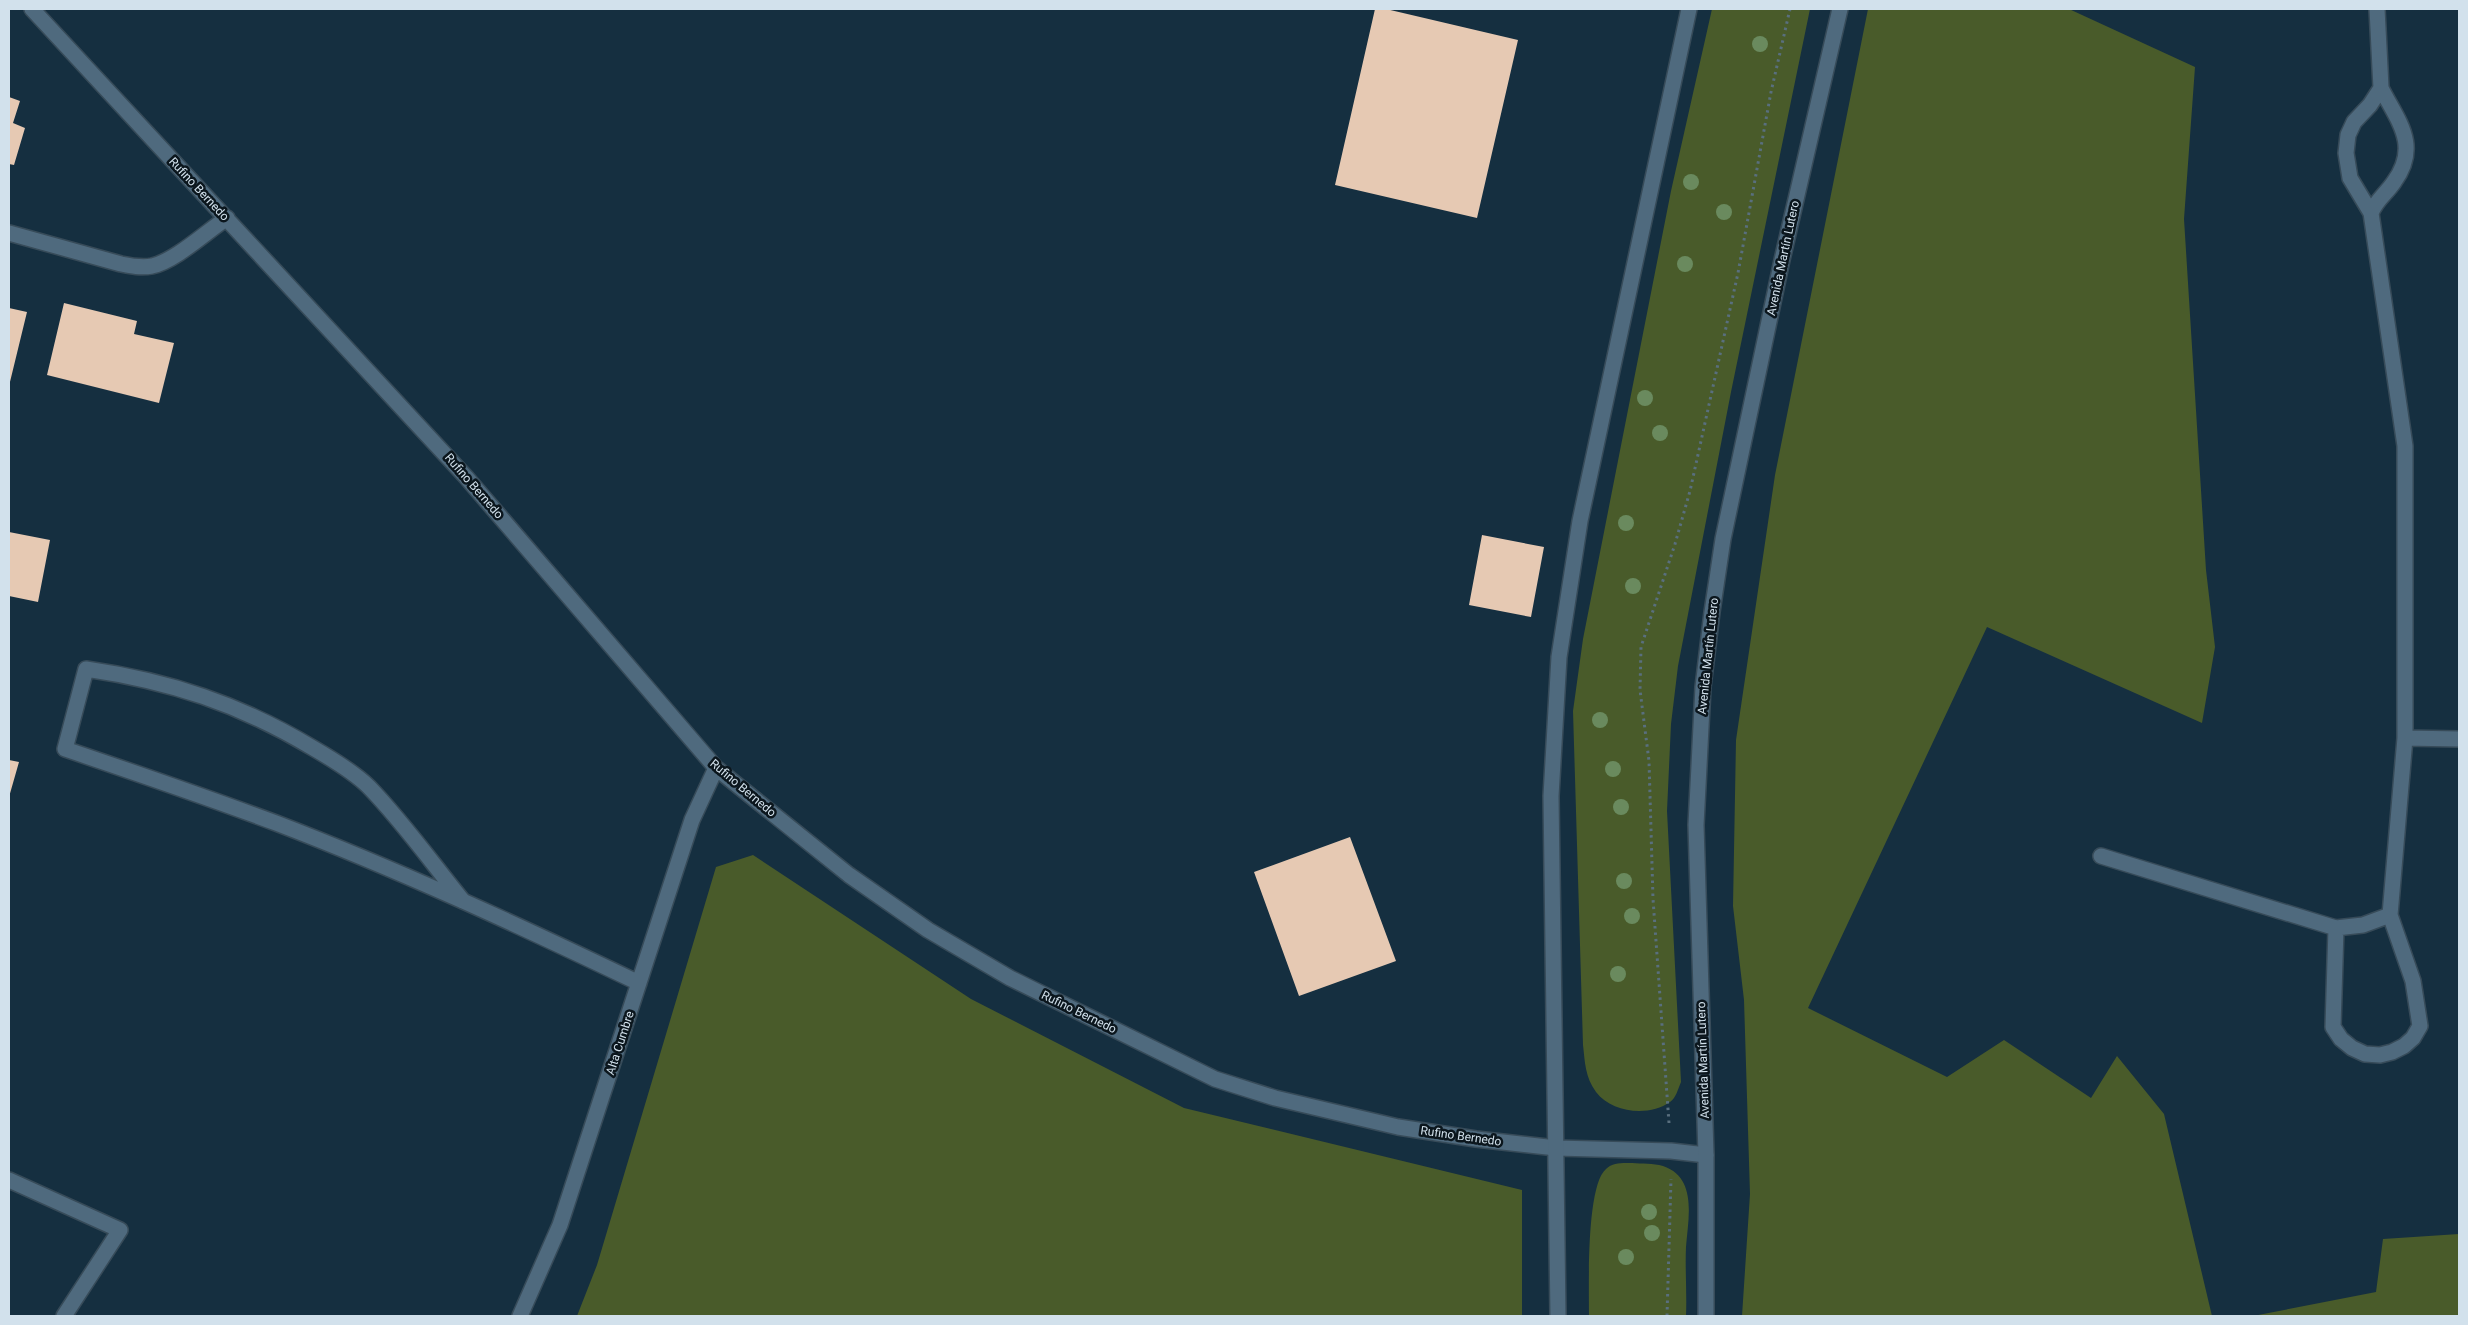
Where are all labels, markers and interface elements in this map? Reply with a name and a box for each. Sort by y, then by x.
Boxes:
street label: Rufino Bernedo [166,154,232,224]
street label: Avenida Martín Lutero [1764,199,1802,317]
street label: Rufino Bernedo [442,451,506,522]
street label: Avenida Martín Lutero [1695,597,1721,715]
street label: Rufino Bernedo [707,756,779,820]
street label: Rufino Bernedo [1039,988,1119,1036]
street label: Avenida Martín Lutero [1694,1001,1712,1119]
street label: Alta Cumbre [603,1009,637,1077]
street label: Rufino Bernedo [1420,1123,1503,1149]

